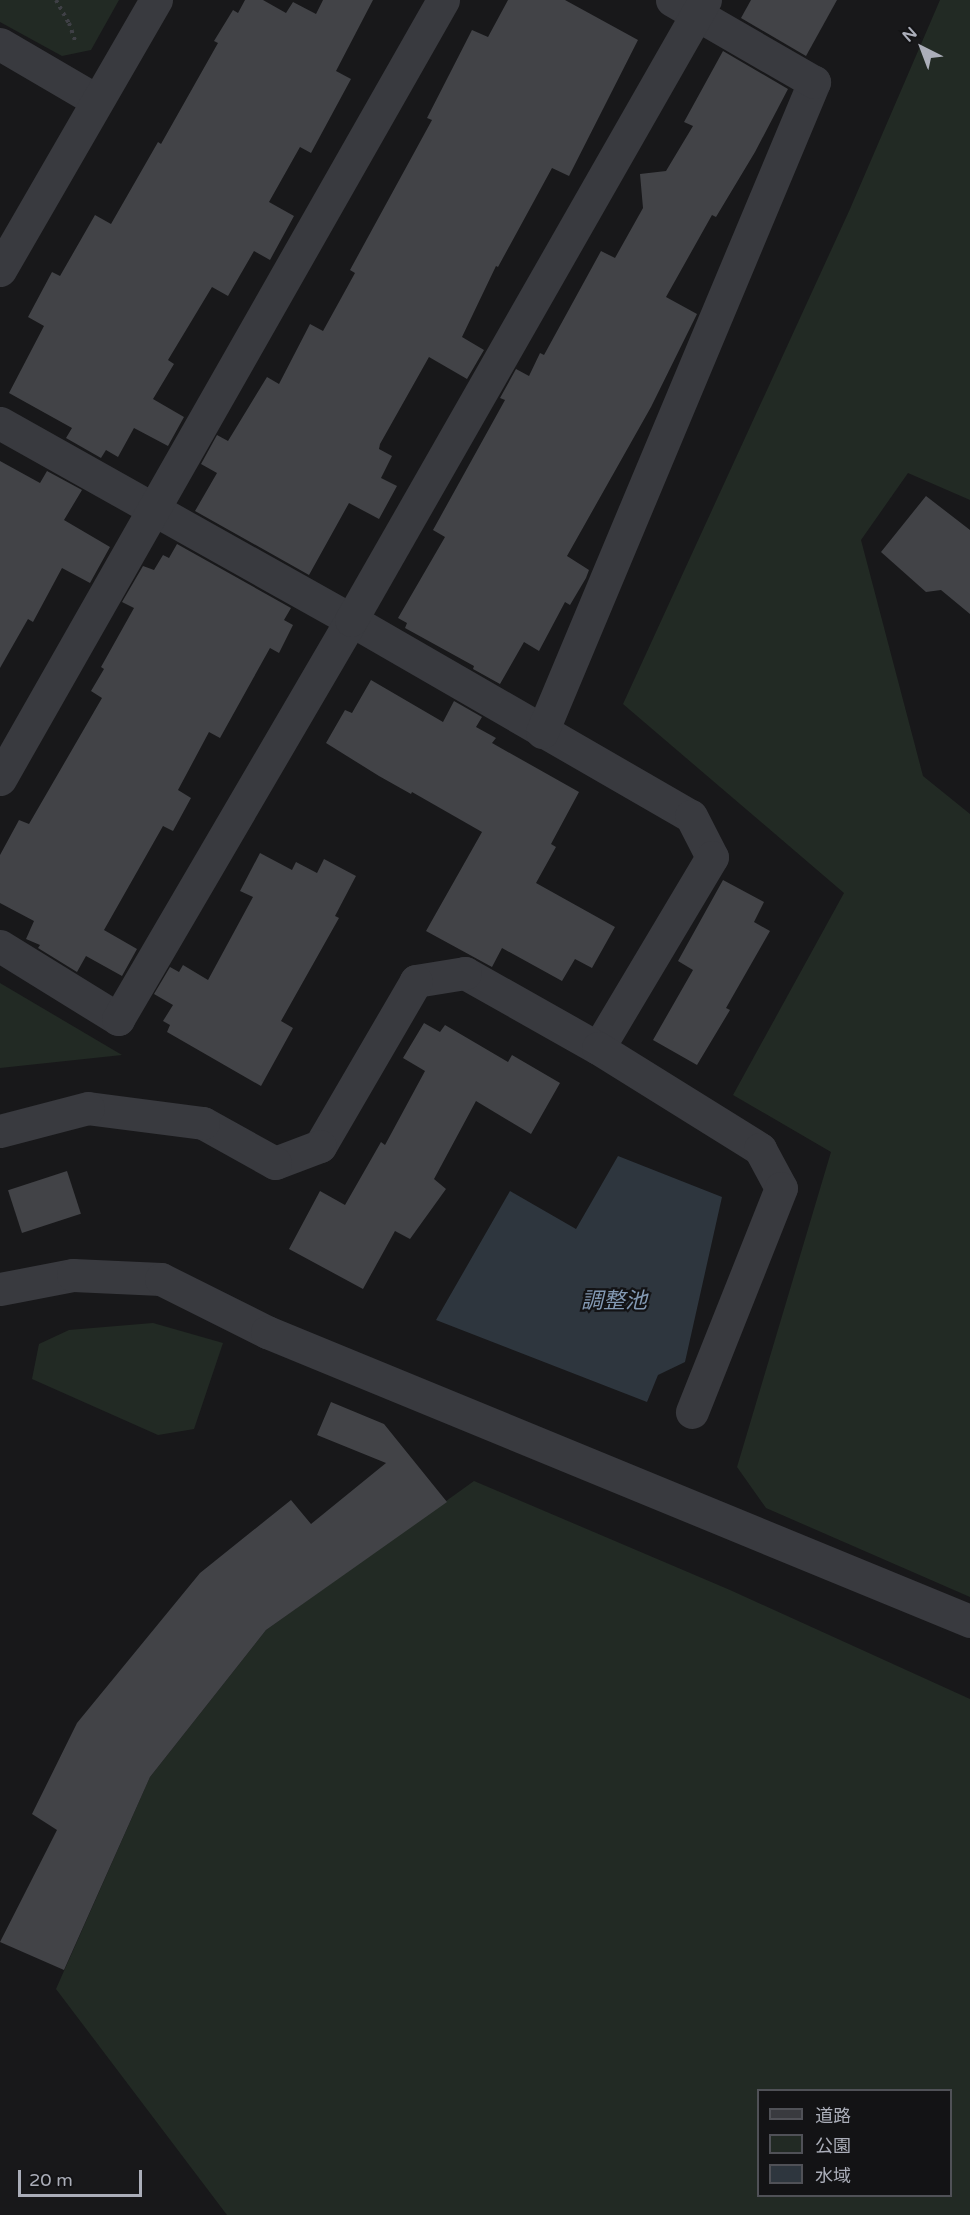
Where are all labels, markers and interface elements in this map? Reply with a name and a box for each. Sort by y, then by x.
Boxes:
north arrow [892,18,952,78]
text: N [898,23,921,46]
water label: 調整池 [581,1289,647,1315]
legend [757,2089,952,2197]
text: 道路 [815,2105,851,2127]
text: 公園 [815,2135,851,2157]
scale bar [21,2158,146,2196]
text: 水域 [815,2165,851,2187]
text: 20 m [29,2169,73,2191]

